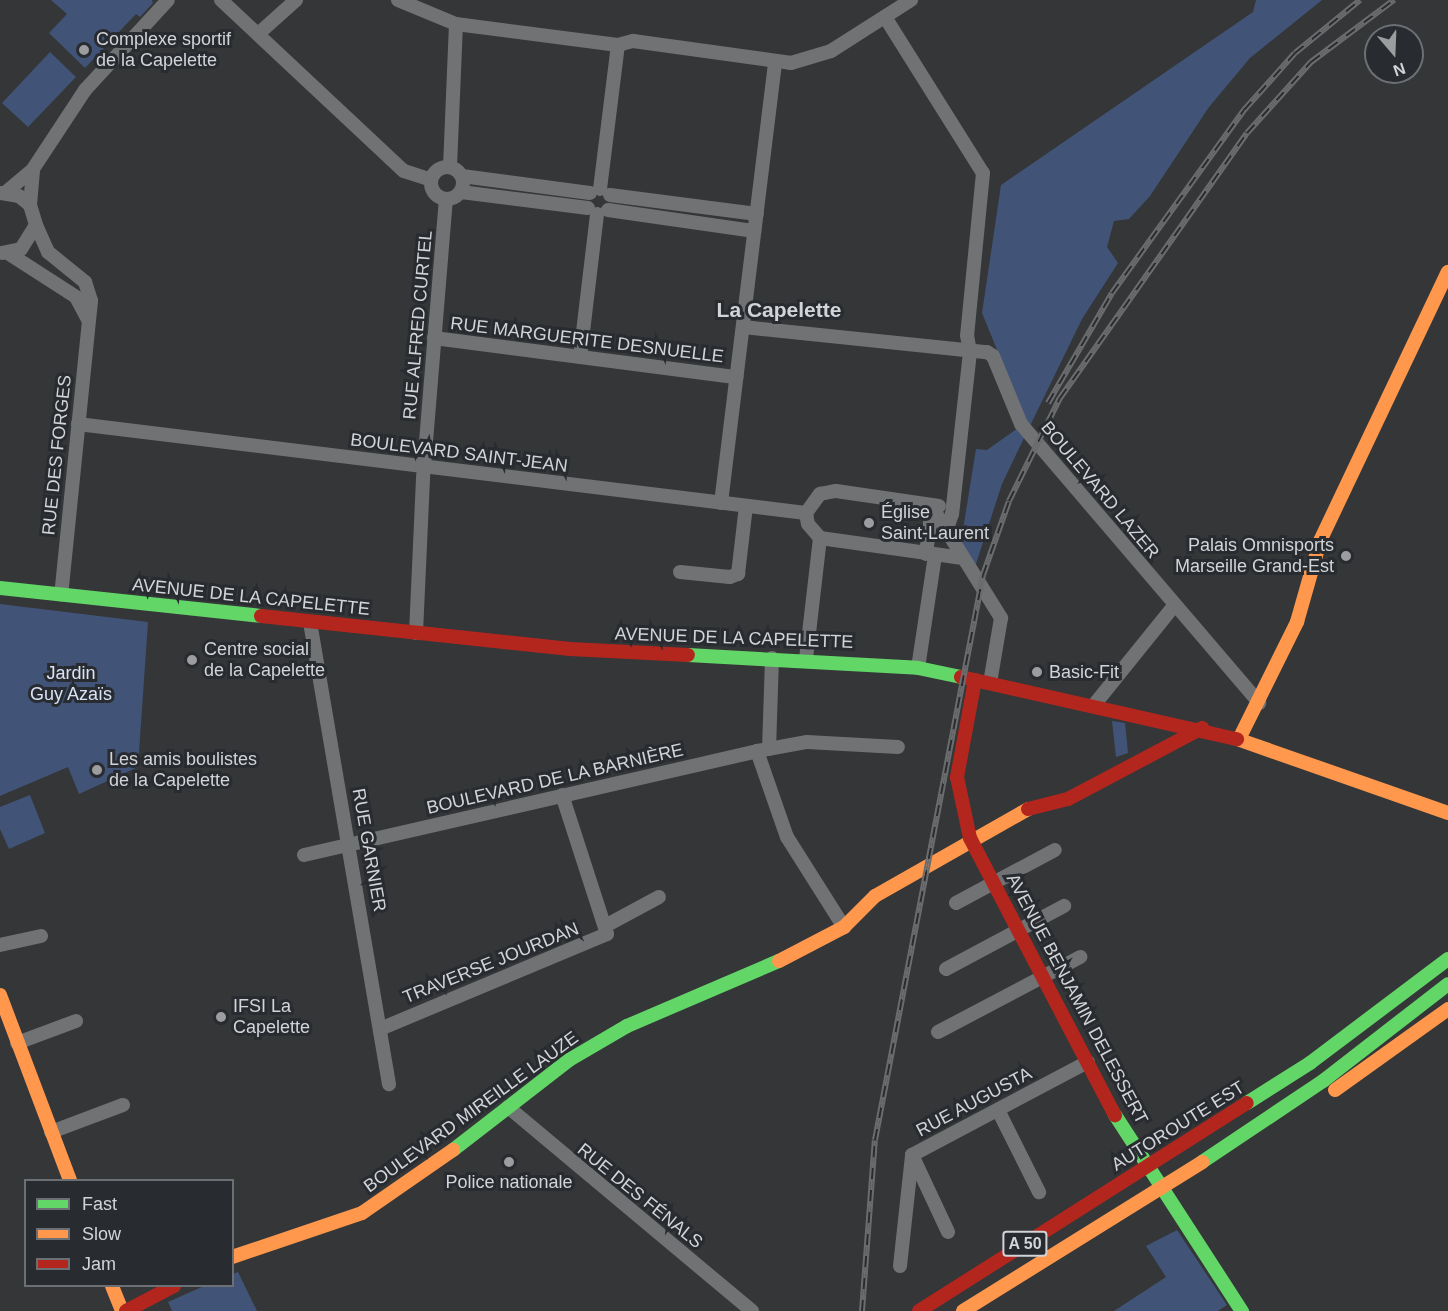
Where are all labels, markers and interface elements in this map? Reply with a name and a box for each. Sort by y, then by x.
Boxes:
north arrow [1364,24,1424,84]
place label: Complexe sportif de la Capelette [96,29,231,72]
marker: Complexe sportif de la Capelette [77,43,91,57]
text: N [1391,60,1408,80]
street label: RUE ALFRED CURTEL [399,229,437,421]
district label: La Capelette [717,297,841,323]
street label: RUE MARGUERITE DESNUELLE [449,313,725,367]
street label: RUE DES FORGES [38,374,76,536]
street label: BOULEVARD LAZER [1036,417,1164,563]
street label: BOULEVARD SAINT-JEAN [349,429,569,477]
place label: Église Saint-Laurent [881,502,989,544]
marker: Église Saint-Laurent [862,516,876,530]
place label: Palais Omnisports Marseille Grand-Est [1175,535,1334,578]
marker: Palais Omnisports Marseille Grand-Est [1339,549,1353,563]
street label: AVENUE DE LA CAPELETTE [131,574,371,620]
street label: AVENUE DE LA CAPELETTE [614,623,854,653]
place label: Centre social de la Capelette [204,639,325,682]
marker: Centre social de la Capelette [185,653,199,667]
place label: Basic-Fit [1049,661,1119,683]
park label: Jardin Guy Azaïs [29,663,113,706]
marker: Basic-Fit [1030,665,1044,679]
street label: BOULEVARD DE LA BARNIÈRE [424,739,686,819]
place label: Les amis boulistes de la Capelette [109,749,257,792]
marker: Les amis boulistes de la Capelette [90,763,104,777]
street label: RUE GARNIER [348,787,390,913]
street label: AVENUE BENJAMIN DELESSERT [1002,870,1152,1128]
street label: TRAVERSE JOURDAN [400,918,582,1008]
place label: IFSI La Capelette [233,996,310,1038]
marker: IFSI La Capelette [214,1010,228,1024]
street label: BOULEVARD MIREILLE LAUZE [360,1027,582,1197]
street label: RUE AUGUSTA [912,1062,1036,1142]
street label: AUTOROUTE EST [1108,1076,1248,1176]
street label: RUE DES FÉNALS [573,1139,707,1253]
marker: Police nationale [502,1155,516,1169]
place label: Police nationale [445,1171,573,1193]
legend [24,1179,234,1287]
text: Fast [82,1194,117,1214]
text: Slow [82,1224,121,1244]
road number: A 50 [1001,1231,1049,1257]
text: Jam [82,1254,116,1274]

